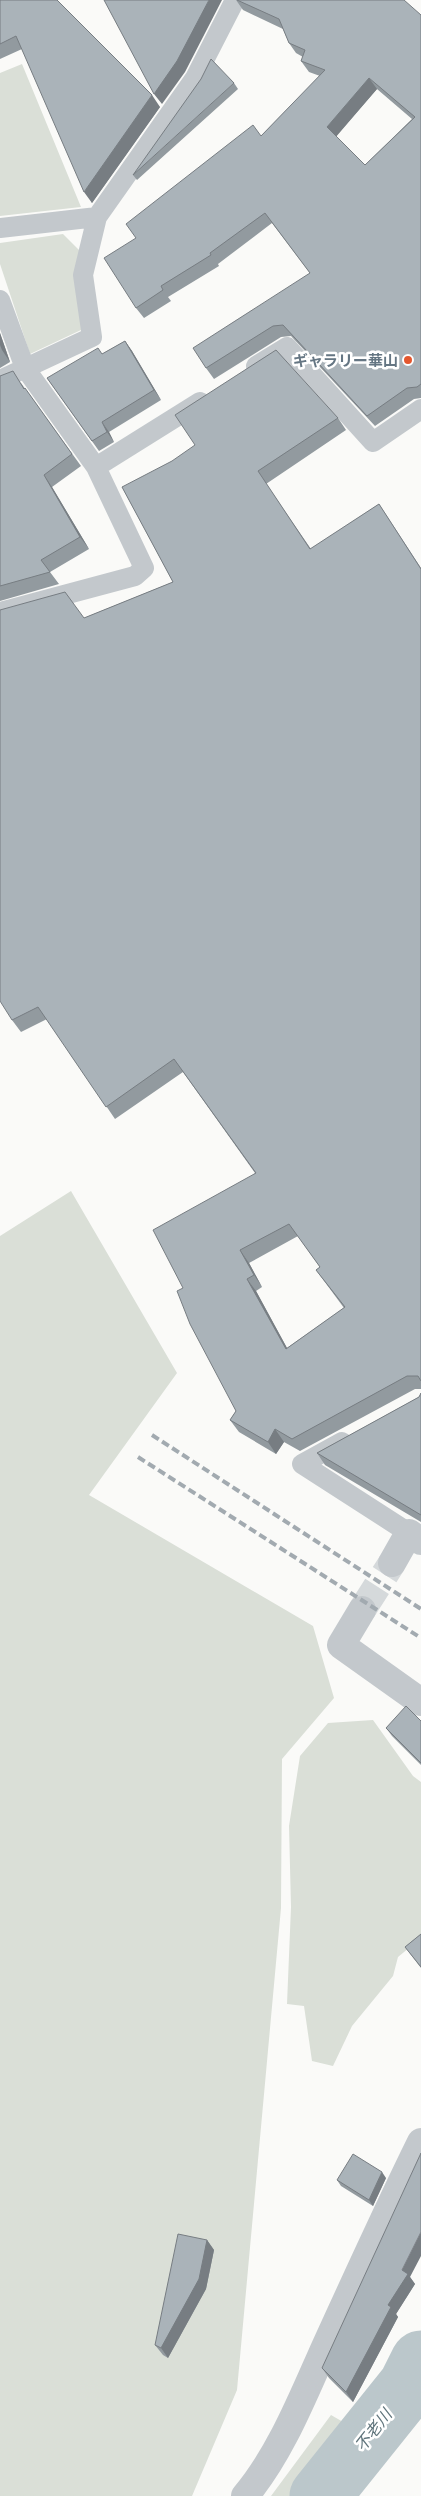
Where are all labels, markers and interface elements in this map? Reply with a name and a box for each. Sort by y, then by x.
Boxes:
place label: ギャラリー華山 [293,350,398,371]
marker: ギャラリー華山 [402,354,414,366]
water label: 不老川 [350,2403,398,2456]

